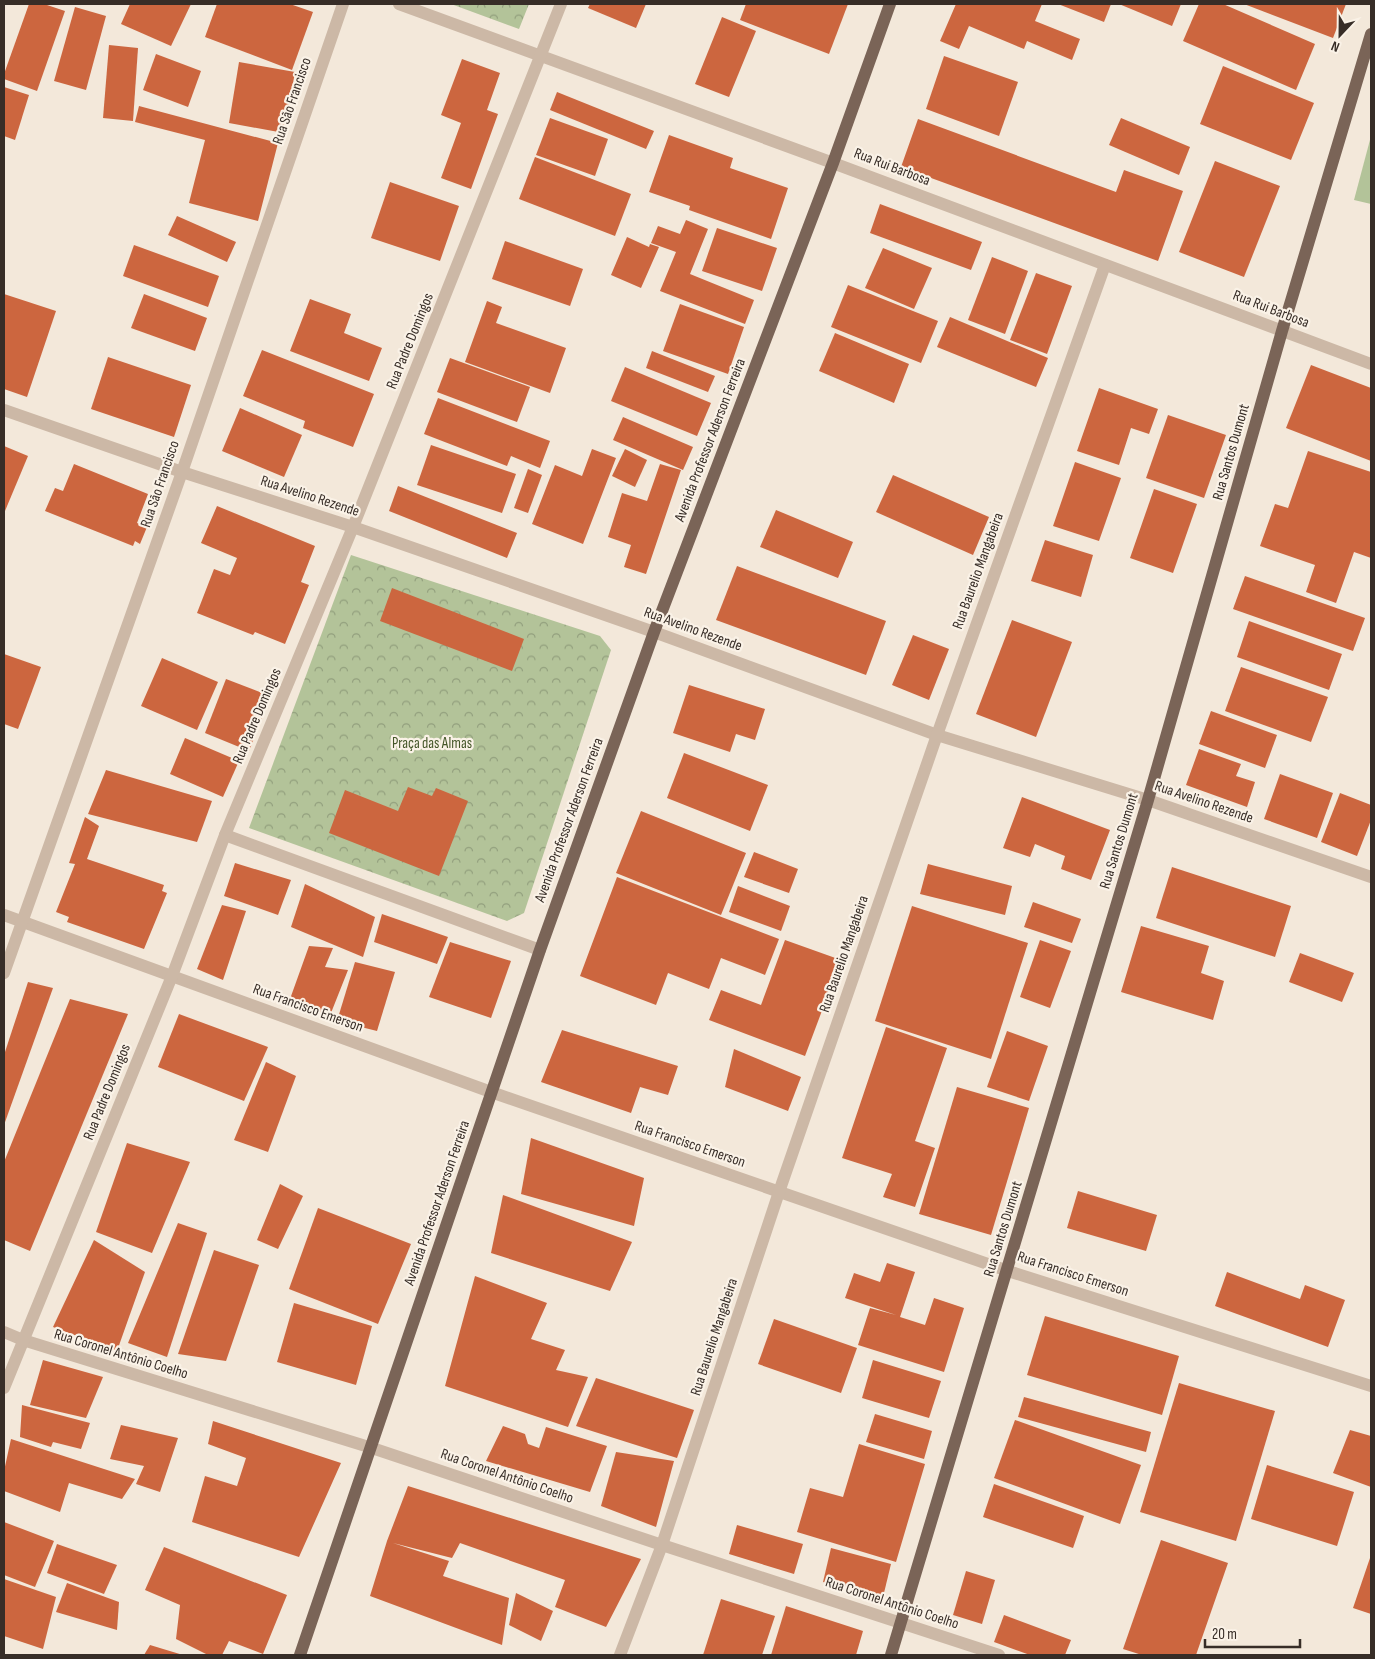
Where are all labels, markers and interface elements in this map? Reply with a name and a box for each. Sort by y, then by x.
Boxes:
north arrow [1315,10,1365,60]
text: N [1329,37,1342,56]
street label: Rua São Francisco [268,55,316,147]
street label: Rua Rui Barbosa [851,144,933,190]
street label: Rua Rui Barbosa [1230,286,1312,332]
street label: Rua Padre Domingos [382,290,438,392]
street label: Avenida Professor Aderson Ferreira [670,356,750,525]
street label: Rua Santos Dumont [1208,401,1254,502]
street label: Rua São Francisco [136,438,184,530]
street label: Rua Avelino Rezende [258,471,362,521]
street label: Rua Baurelio Mangabeira [948,510,1008,632]
street label: Rua Avelino Rezende [641,602,745,656]
street label: Rua Padre Domingos [228,665,286,767]
park label: Praça das Almas [392,734,472,753]
street label: Avenida Professor Aderson Ferreira [530,735,608,906]
street label: Rua Avelino Rezende [1152,776,1256,828]
street label: Rua Santos Dumont [1095,790,1143,891]
street label: Rua Baurelio Mangabeira [815,893,873,1015]
street label: Rua Francisco Emerson [250,979,366,1037]
street label: Rua Padre Domingos [79,1041,135,1143]
street label: Rua Francisco Emerson [632,1116,748,1172]
street label: Avenida Professor Aderson Ferreira [399,1118,474,1289]
street label: Rua Santos Dumont [979,1178,1027,1279]
street label: Rua Francisco Emerson [1015,1247,1131,1301]
street label: Rua Baurelio Mangabeira [686,1276,742,1398]
street label: Rua Coronel Antônio Coelho [52,1325,190,1383]
street label: Rua Coronel Antônio Coelho [438,1444,576,1508]
street label: Rua Coronel Antônio Coelho [823,1572,961,1634]
scale bar [1205,1616,1300,1648]
text: 20 m [1212,1625,1237,1644]

